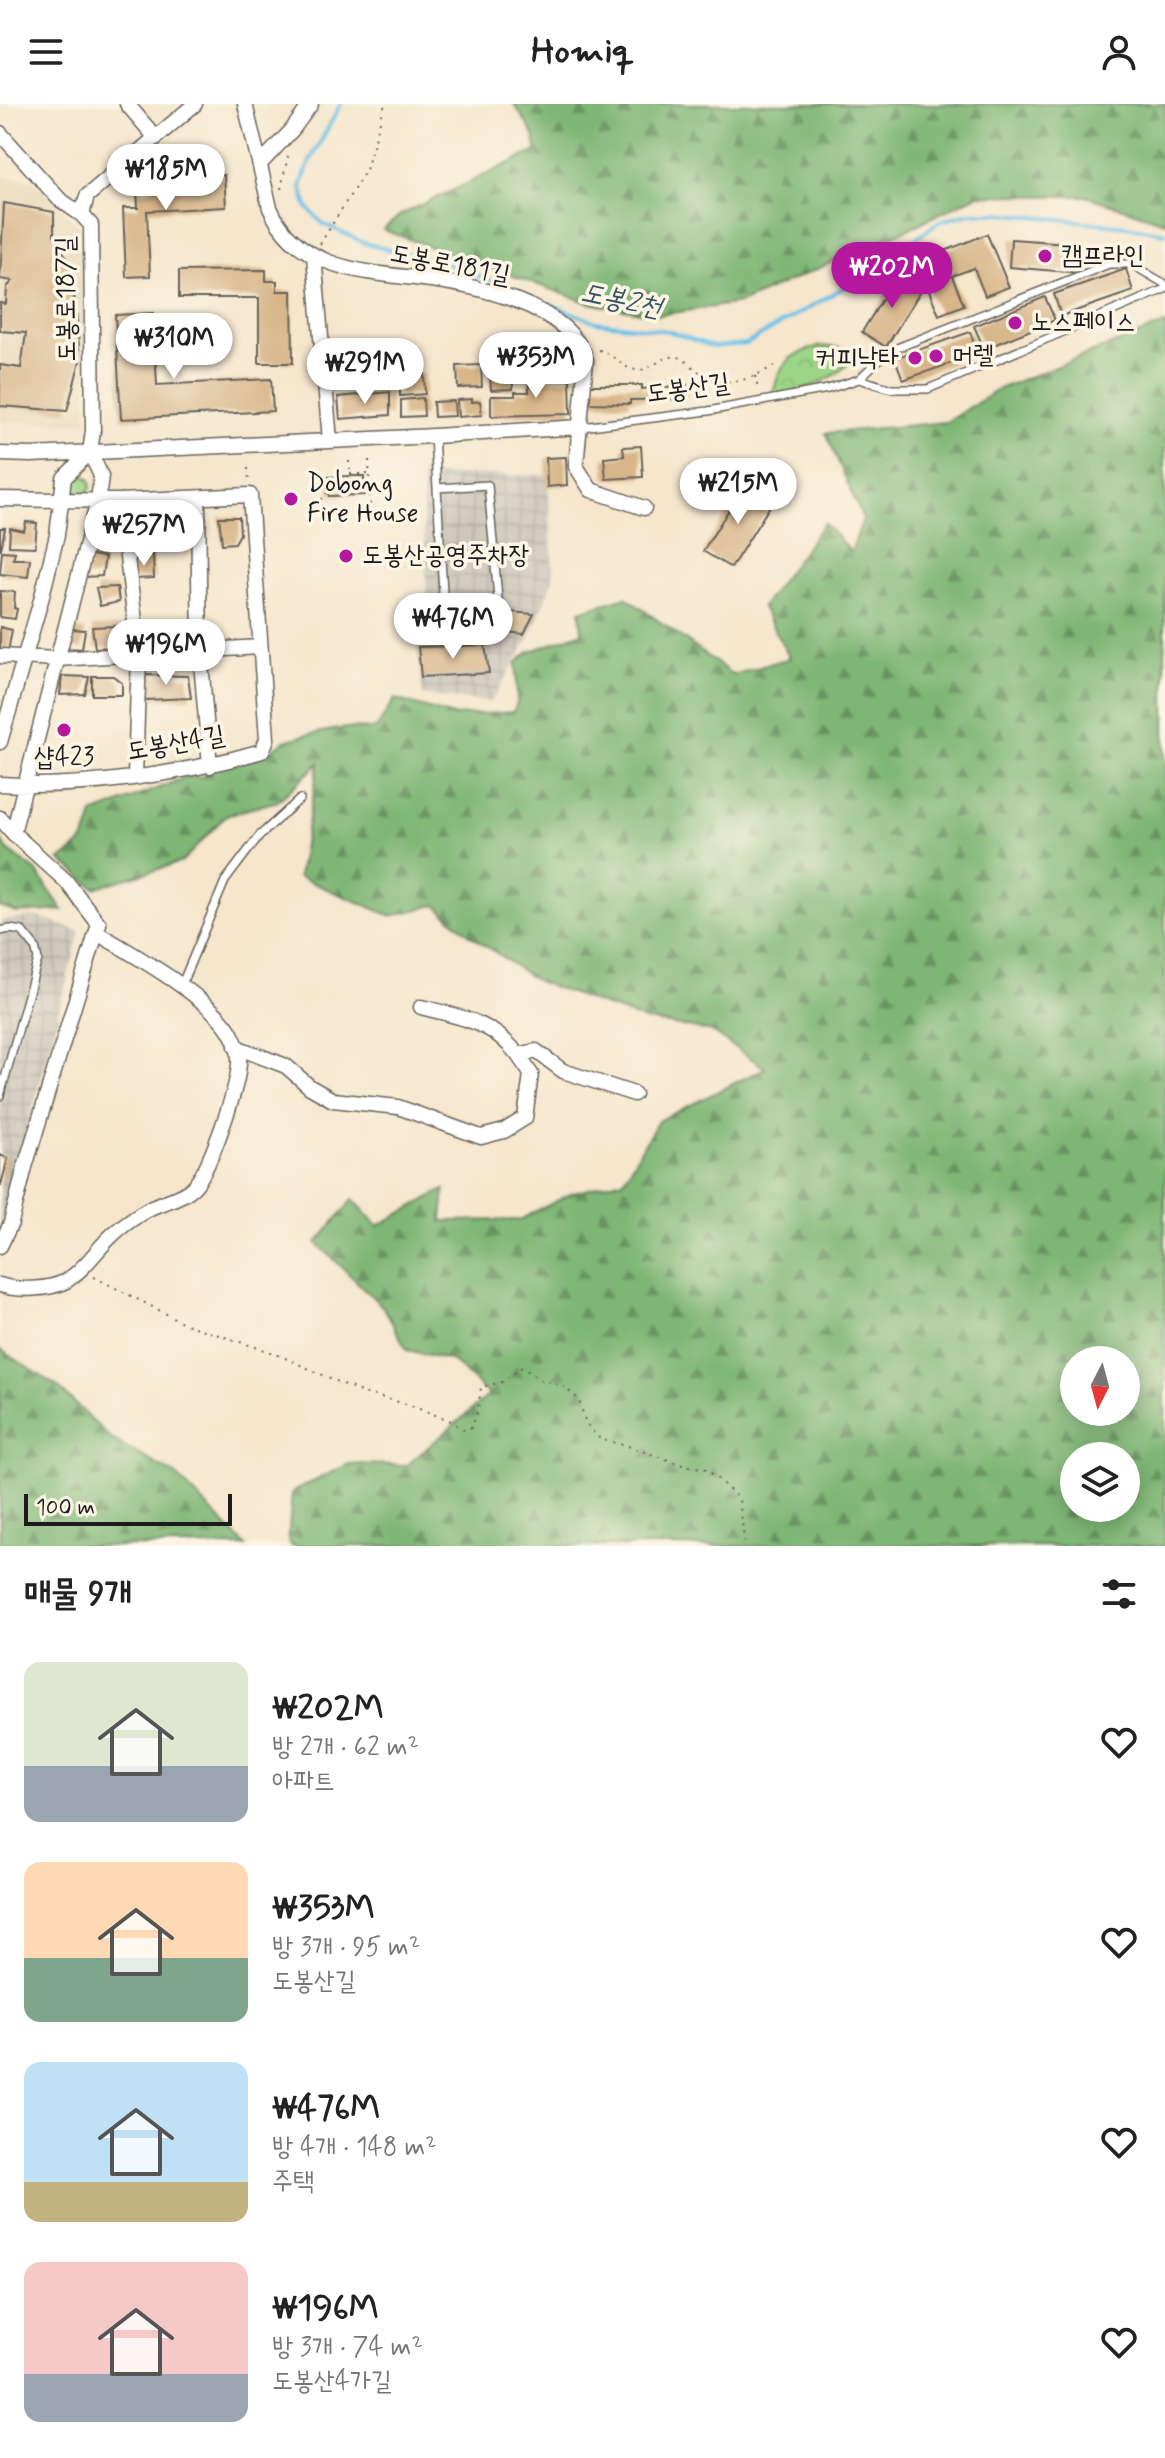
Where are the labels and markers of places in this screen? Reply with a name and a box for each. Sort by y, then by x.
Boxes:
pin: ₩185M [110,144,222,212]
place label: 캠프라인 [1061,239,1145,273]
pin: ₩202M [836,242,948,310]
marker: 캠프라인 [1036,247,1054,265]
place label: 노스페이스 [1031,306,1136,340]
pin: ₩310M [118,313,230,381]
marker: 노스페이스 [1006,314,1024,332]
pin: ₩353M [480,332,592,400]
pin: ₩291M [309,338,421,406]
place label: 머렐 [952,339,994,373]
place label: 커피낙타 [815,341,899,375]
marker: 머렐 [927,347,945,365]
marker: 커피낙타 [906,349,924,367]
pin: ₩215M [682,458,794,526]
place label: Dobong Fire House [307,467,418,531]
marker: Dobong Fire House [282,490,300,508]
pin: ₩257M [88,500,200,568]
place label: 도봉산공영주차장 [362,539,529,573]
marker: 도봉산공영주차장 [337,547,355,565]
pin: ₩476M [397,593,509,661]
pin: ₩196M [110,619,222,687]
marker: 샵423 [55,721,73,739]
place label: 샵423 [34,741,95,775]

